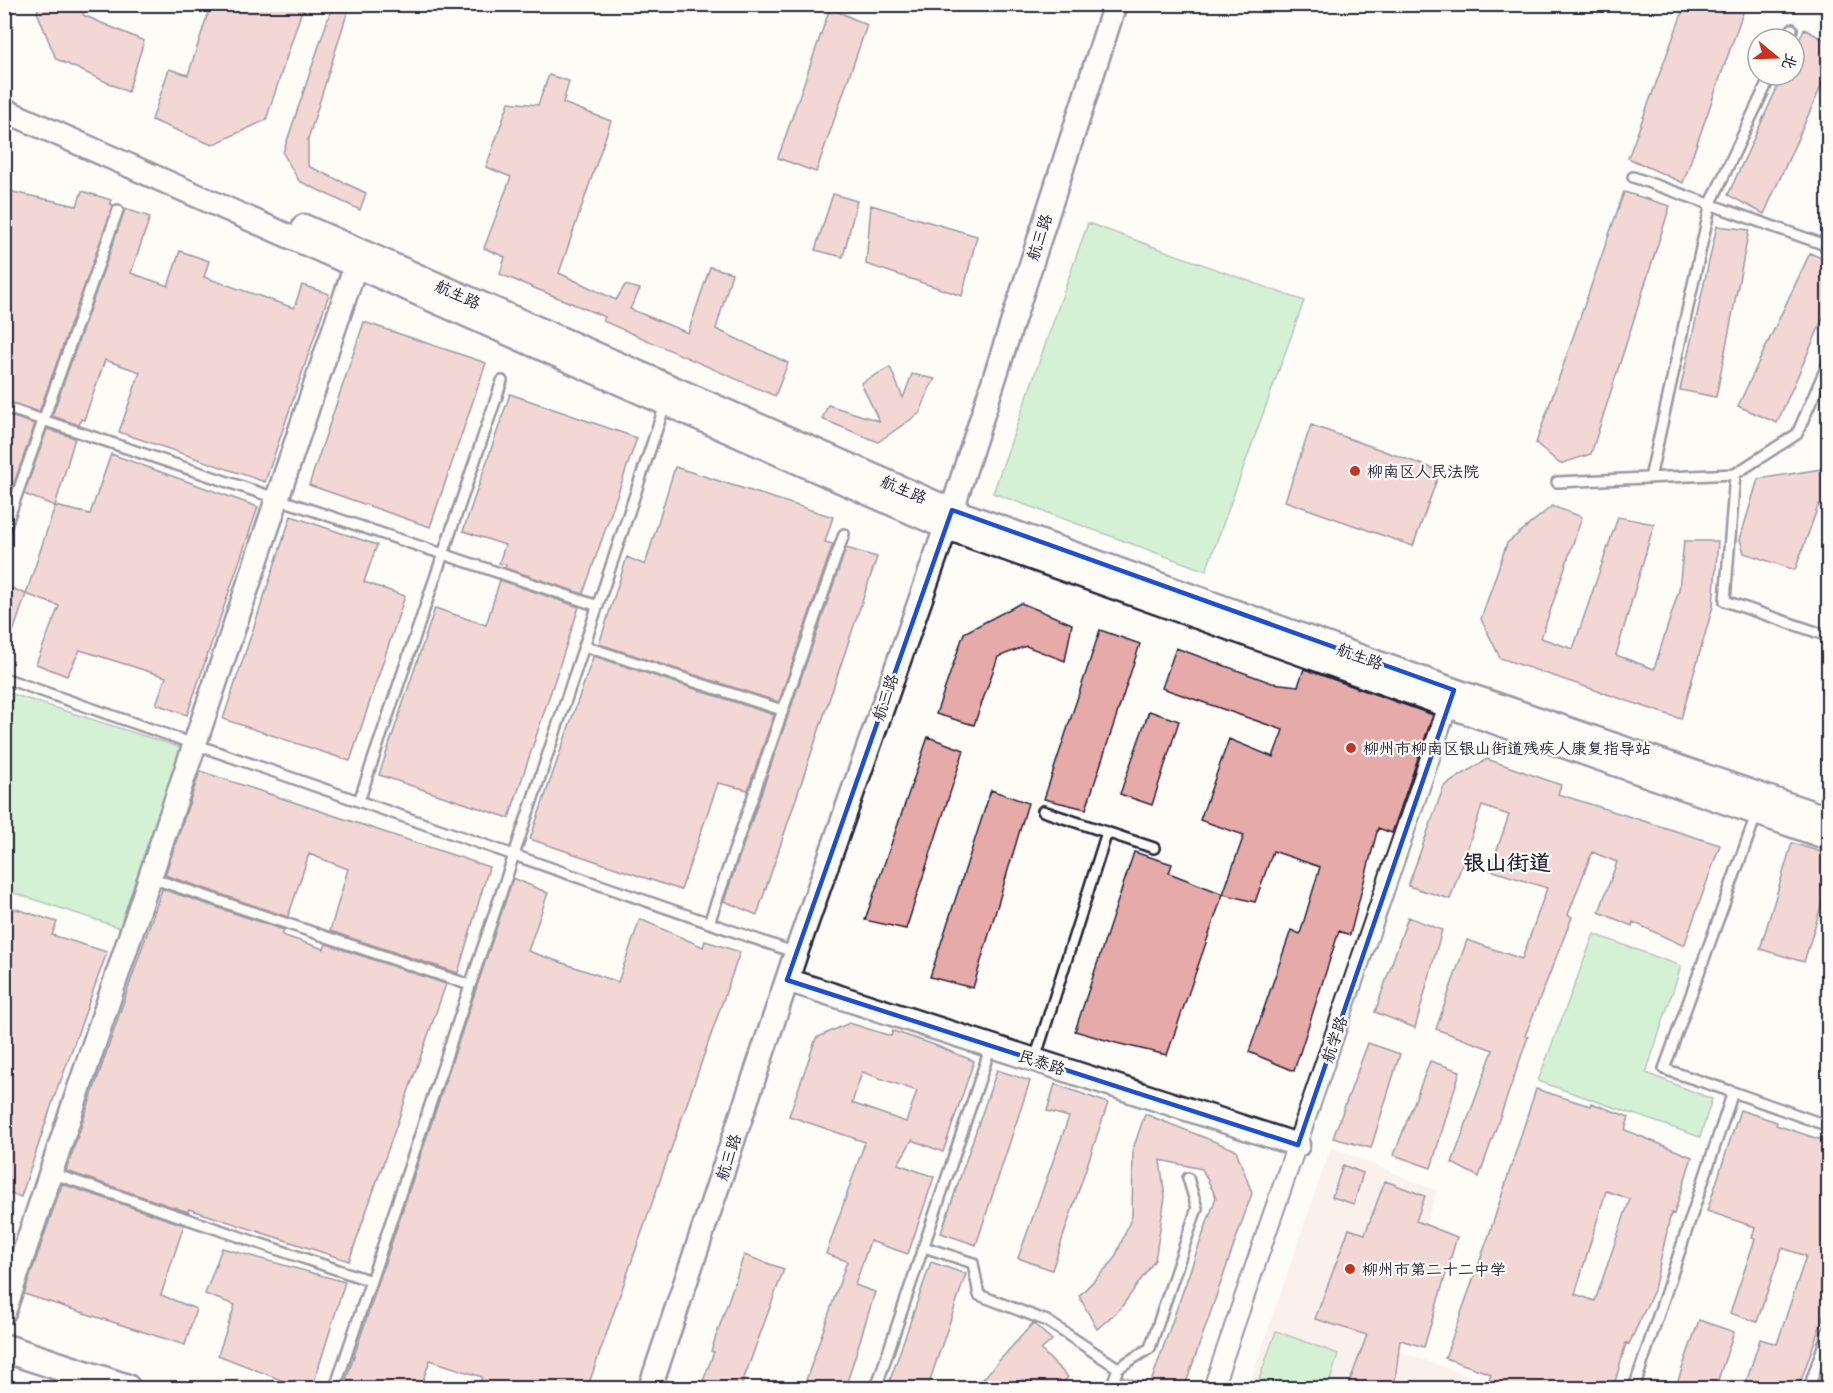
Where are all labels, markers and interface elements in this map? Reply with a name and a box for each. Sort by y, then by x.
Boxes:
north arrow [1746,27,1806,87]
text: 北 [1777,51,1803,73]
street label: 航三路 [1021,211,1057,263]
street label: 航生路 [432,274,484,314]
place label: 柳南区人民法院 [1367,460,1479,482]
marker: 柳南区人民法院 [1348,464,1362,478]
street label: 航生路 [878,469,930,509]
street label: 航生路 [1334,637,1386,675]
street label: 航三路 [867,671,903,723]
place label: 柳州市柳南区银山街道残疾人康复指导站 [1363,737,1651,759]
marker: 柳州市柳南区银山街道残疾人康复指导站 [1344,741,1358,755]
district label: 银山街道 [1463,847,1551,877]
street label: 航学路 [1316,1013,1352,1065]
street label: 民泰路 [1016,1044,1068,1080]
street label: 航三路 [710,1131,746,1183]
place label: 柳州市第二十二中学 [1362,1258,1506,1280]
marker: 柳州市第二十二中学 [1343,1262,1357,1276]

